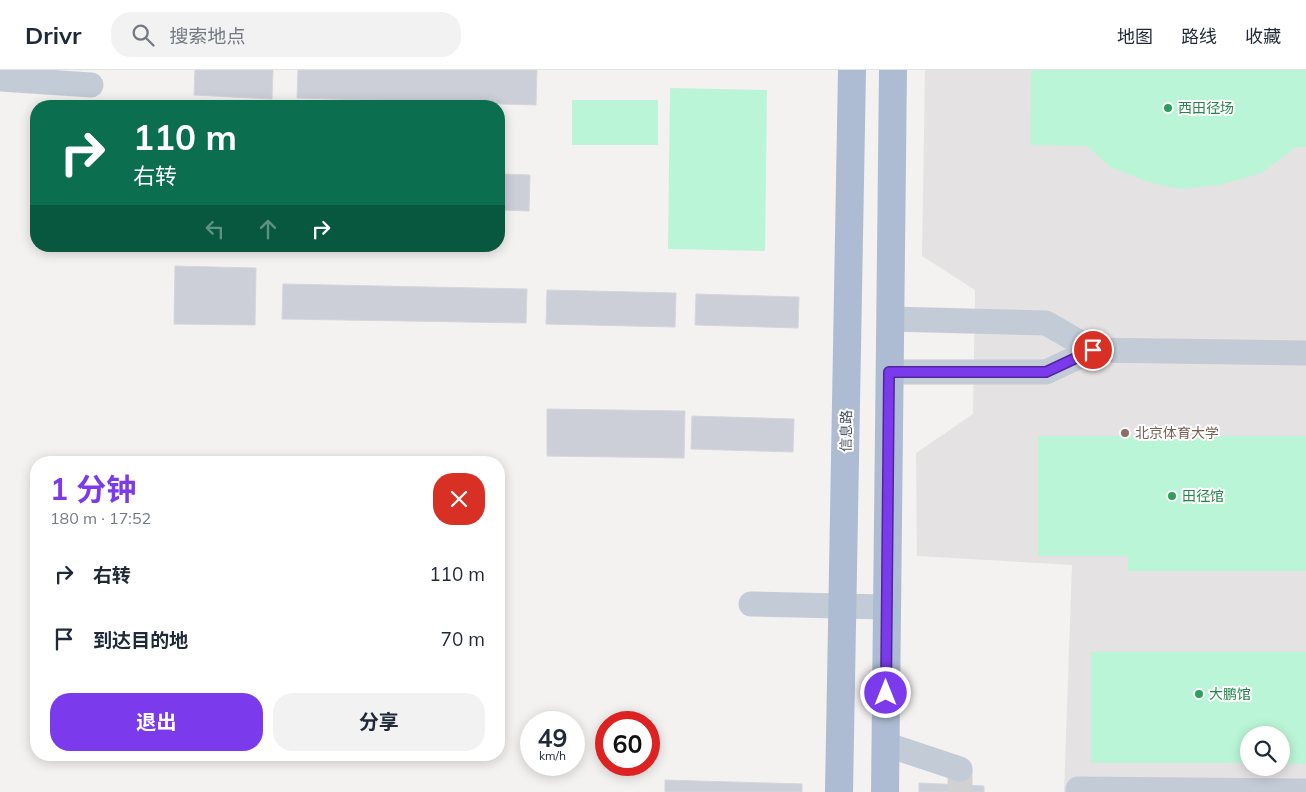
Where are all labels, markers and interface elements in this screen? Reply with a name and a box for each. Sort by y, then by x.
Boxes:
search box [111,12,461,57]
text: Drivr [25,20,81,50]
icon: search [129,21,157,49]
text: 搜索地点 [169,24,246,48]
text: 地图 [1117,25,1153,48]
text: 路线 [1181,25,1217,48]
text: 收藏 [1245,25,1281,48]
place label: 西田径场 [1178,99,1234,117]
marker: 西田径场 [1162,102,1174,114]
text: 110 m [133,115,237,159]
icon: right [50,120,115,185]
text: 右转 [133,162,177,190]
icon: left [201,215,229,243]
icon: ahead [254,215,282,243]
icon: right [307,215,335,243]
pin [1072,329,1114,371]
icon: arrive [1079,336,1107,364]
street label: 信息路 [837,410,855,452]
place label: 北京体育大学 [1135,424,1219,442]
marker: 北京体育大学 [1119,427,1131,439]
text: 1 分钟 [50,470,136,508]
button: close [433,473,485,525]
place label: 田径馆 [1182,487,1224,505]
marker: 田径馆 [1166,490,1178,502]
text: 180 m · 17:52 [50,508,151,528]
icon: right [50,560,78,588]
text: 110 m [429,562,485,586]
text: 右转 [93,563,131,587]
icon: arrive [50,625,78,653]
text: 70 m [441,627,485,651]
text: 到达目的地 [93,628,188,652]
position arrow [859,666,911,718]
place label: 大鹏馆 [1209,685,1251,703]
marker: 大鹏馆 [1193,688,1205,700]
button: 退出 [50,693,263,751]
button: 分享 [273,693,485,751]
speed limit sign: 60 [595,711,660,776]
text: 49 [537,722,568,753]
map controls [1240,726,1290,776]
button: search [1240,726,1290,776]
text: km/h [539,748,566,763]

